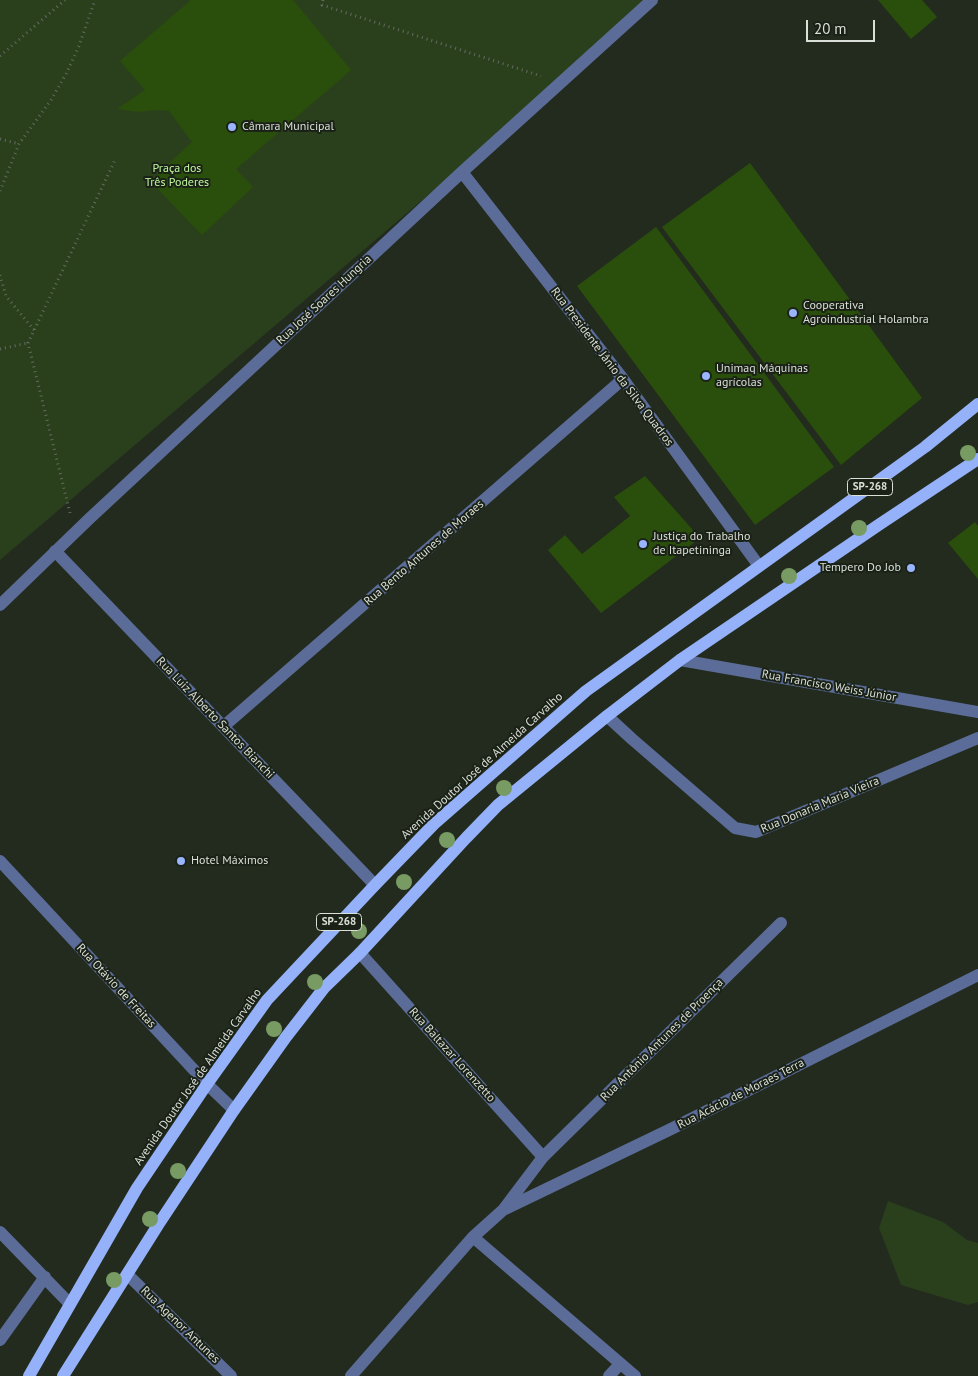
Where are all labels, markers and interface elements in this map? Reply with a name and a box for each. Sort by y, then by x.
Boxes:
scale bar [808,10,877,42]
text: 20 m [814,19,847,38]
place label: Câmara Municipal [242,120,334,134]
marker: Câmara Municipal [226,121,238,133]
park label: Praça dos Três Poderes [145,162,209,190]
street label: Rua José Soares Hungria [273,252,375,348]
street label: Rua Presidente Jânio da Silva Quadros [548,285,676,449]
place label: Cooperativa Agroindustrial Holambra [803,299,929,327]
marker: Cooperativa Agroindustrial Holambra [787,307,799,319]
place label: Unimaq Máquinas agrícolas [716,362,808,390]
marker: Unimaq Máquinas agrícolas [700,370,712,382]
road number: SP-268 [848,478,892,496]
street label: Rua Bento Antunes de Moraes [361,497,487,609]
place label: Justiça do Trabalho de Itapetininga [653,530,750,558]
marker: Justiça do Trabalho de Itapetininga [637,538,649,550]
place label: Tempero Do Job [820,561,901,575]
marker: Tempero Do Job [905,562,917,574]
street label: Rua Luiz Alberto Santos Bianchi [153,654,277,782]
street label: Rua Francisco Weiss Júnior [761,667,897,705]
street label: Avenida Doutor José de Almeida Carvalho [398,690,566,842]
street label: Rua Donaria Maria Vieira [759,774,881,836]
place label: Hotel Máximos [191,854,268,868]
marker: Hotel Máximos [175,855,187,867]
road number: SP-268 [316,914,362,930]
street label: Rua Otávio de Freitas [73,941,159,1031]
street label: Rua Antônio Antunes de Proença [598,976,726,1104]
street label: Avenida Doutor José de Almeida Carvalho [131,986,265,1168]
street label: Rua Baltazar Lorenzetto [406,1005,498,1105]
street label: Rua Acácio de Moraes Terra [675,1056,807,1132]
street label: Rua Agenor Antunes [138,1284,222,1366]

